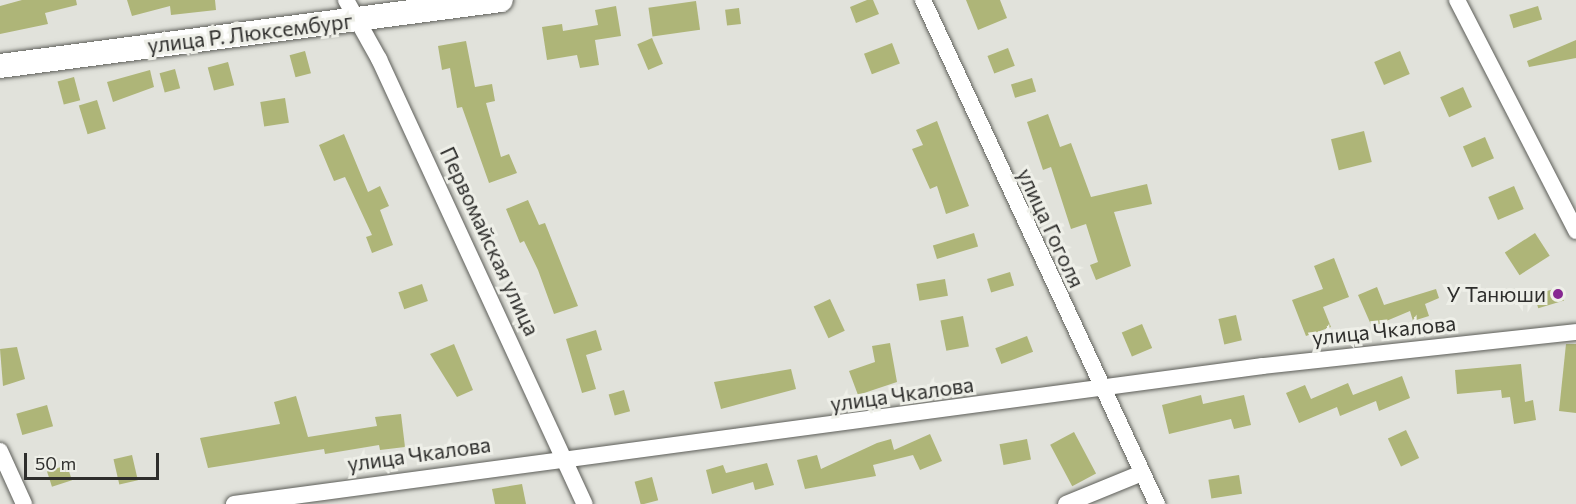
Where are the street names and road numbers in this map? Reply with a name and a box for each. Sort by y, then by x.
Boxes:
street label: улица Р. Люксембург [146,8,354,58]
street label: Первомайская улица [435,143,545,339]
street label: улица Гоголя [1012,164,1090,292]
street label: улица Чкалова [1311,310,1457,350]
street label: улица Чкалова [829,371,975,417]
street label: улица Чкалова [346,431,492,477]

